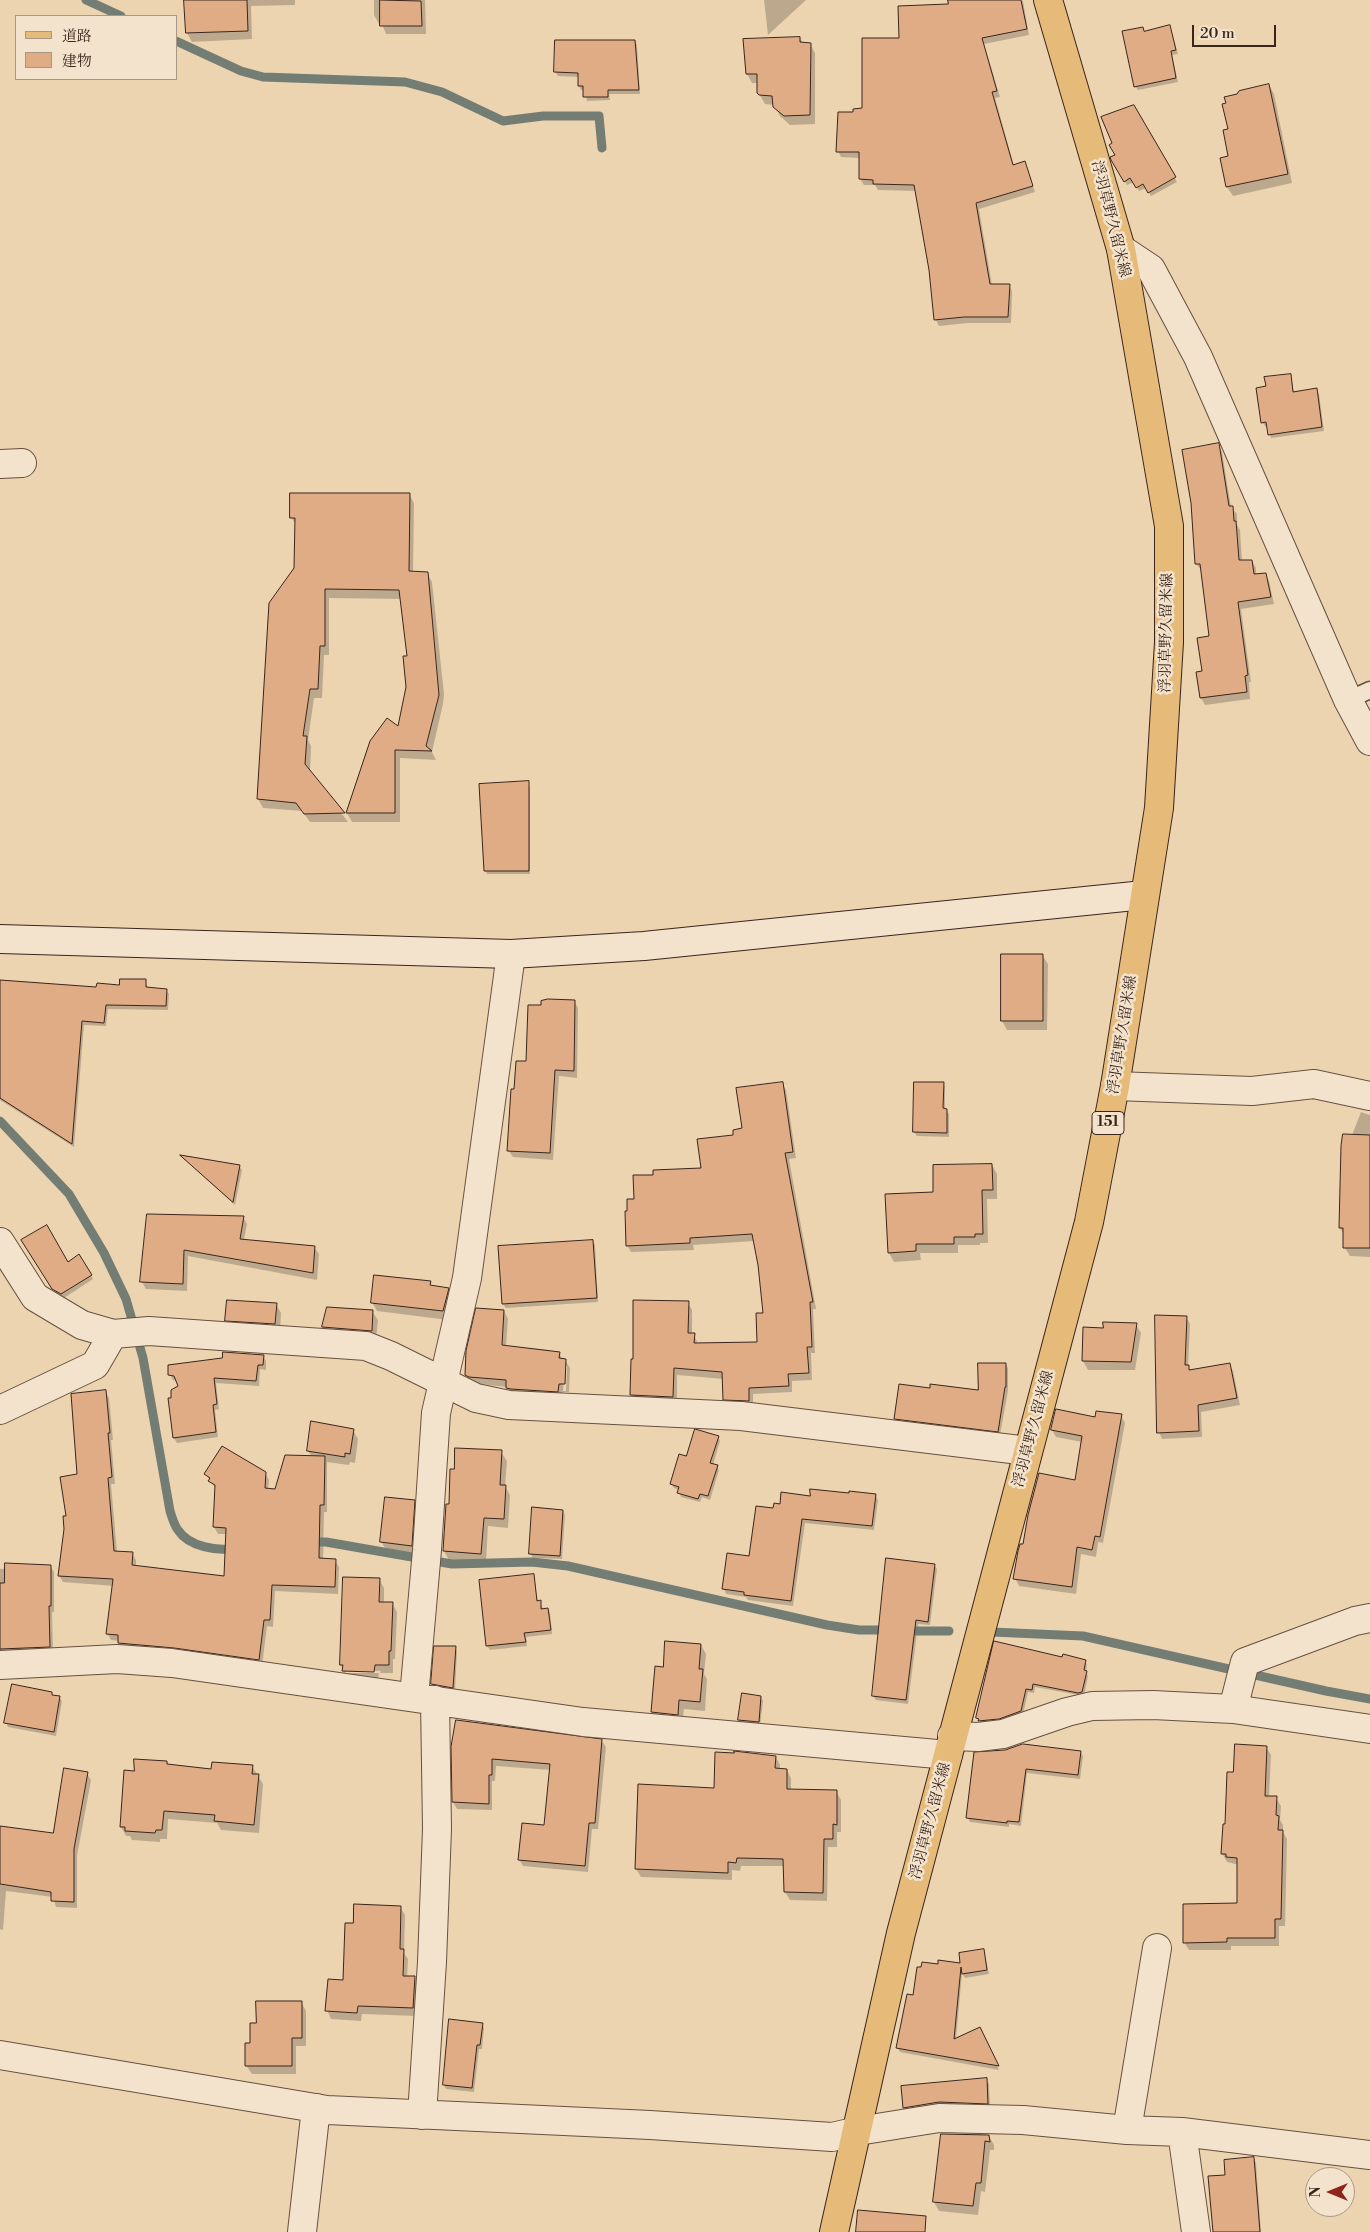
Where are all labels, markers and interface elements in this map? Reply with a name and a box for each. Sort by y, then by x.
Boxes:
legend [15,15,178,80]
scale bar [1195,15,1279,47]
text: 20 m [1200,24,1235,43]
text: 道路 [62,27,92,46]
text: 建物 [62,52,92,71]
street label: 浮羽草野久留米線 [1087,159,1133,279]
street label: 浮羽草野久留米線 [1157,573,1177,693]
street label: 浮羽草野久留米線 [1105,974,1141,1096]
road number: 151 [1092,1112,1124,1134]
street label: 浮羽草野久留米線 [1010,1369,1058,1489]
street label: 浮羽草野久留米線 [907,1761,955,1881]
north arrow [1305,2167,1355,2217]
text: N [1307,2186,1325,2198]

